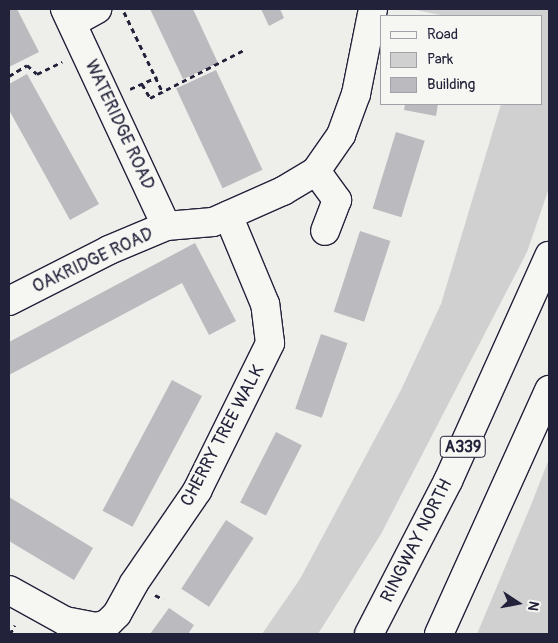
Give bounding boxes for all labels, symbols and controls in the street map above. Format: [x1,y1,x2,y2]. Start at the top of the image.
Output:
legend [380,15,543,105]
text: Road [427,25,458,44]
text: Park [427,50,453,69]
street label: WATERIDGE ROAD [79,57,159,193]
text: Building [427,75,475,94]
street label: OAKRIDGE ROAD [29,224,157,298]
street label: CHERRY TREE WALK [177,362,269,510]
road number: A339 [439,434,487,461]
street label: RINGWAY NORTH [377,476,457,606]
north arrow [493,578,543,628]
text: N [524,600,542,612]

